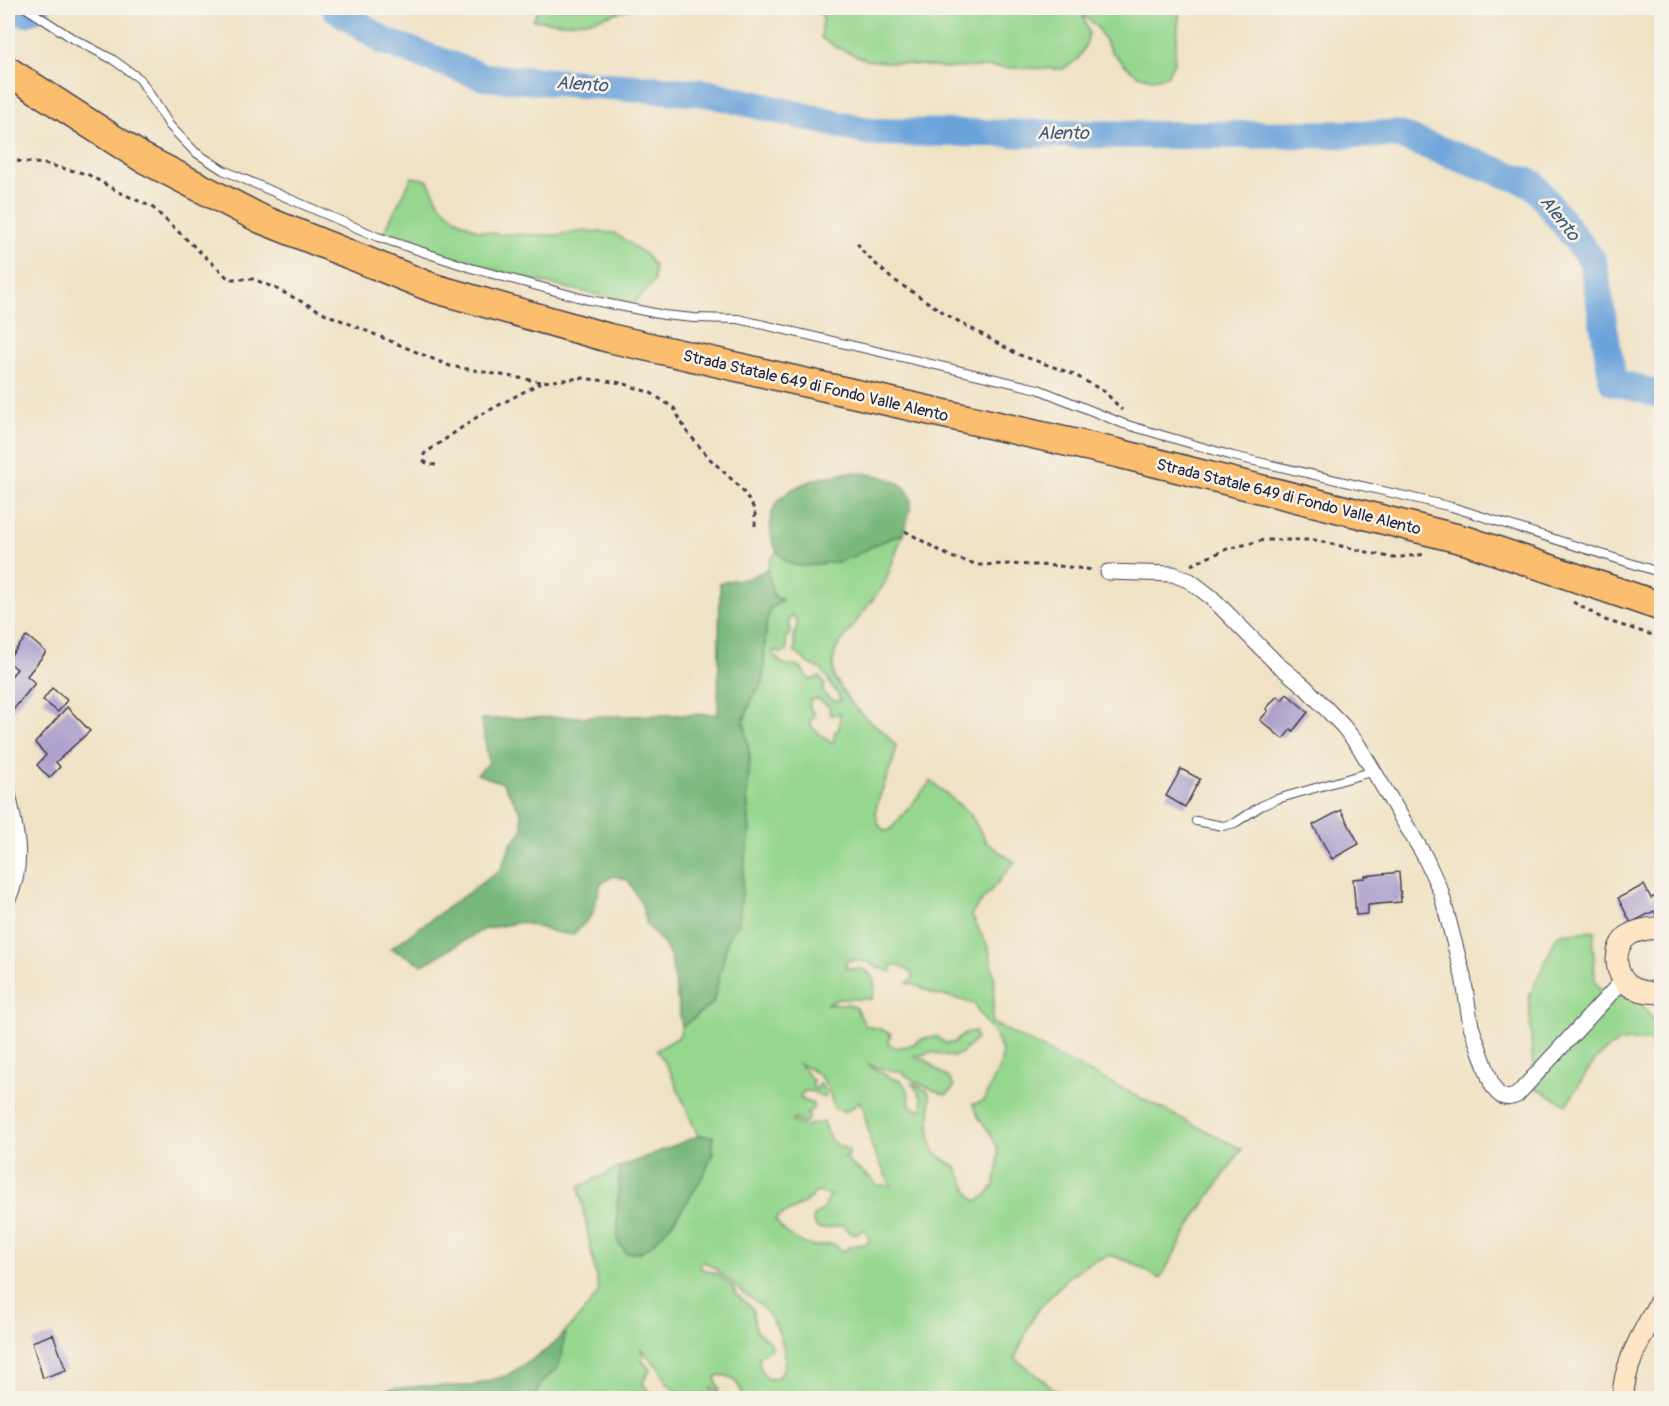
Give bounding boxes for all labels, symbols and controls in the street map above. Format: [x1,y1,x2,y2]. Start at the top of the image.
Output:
water label: Alento [556,71,610,98]
water label: Alento [1037,122,1090,145]
water label: Alento [1535,191,1585,247]
street label: Strada Statale 649 di Fondo Valle Alento [681,346,951,426]
street label: Strada Statale 649 di Fondo Valle Alento [1155,454,1423,540]

